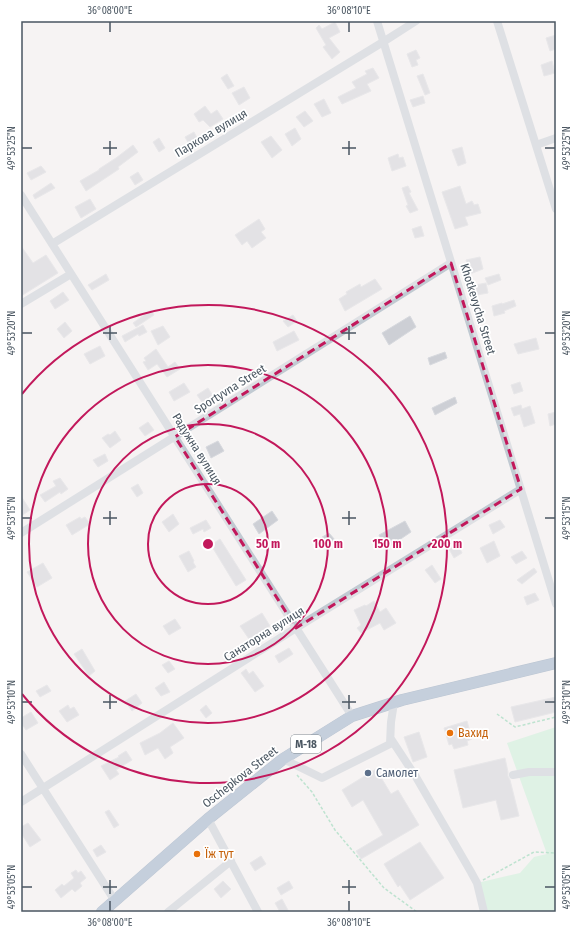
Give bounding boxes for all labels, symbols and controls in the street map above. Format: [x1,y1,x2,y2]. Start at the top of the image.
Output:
text: 36°08'00"E [88,5,133,17]
text: 36°08'10"E [327,5,371,17]
street label: Паркова вулиця [172,106,250,160]
text: 49°53'25"N [6,126,18,170]
text: 49°53'25"N [561,126,573,170]
street label: Khotkevycha Street [457,262,499,356]
text: 49°53'20"N [6,311,18,355]
text: 49°53'20"N [561,311,573,355]
street label: Sportyvna Street [192,361,269,417]
street label: Радужна вулиця [169,411,225,487]
text: 49°53'15"N [6,496,18,540]
text: 49°53'15"N [561,496,573,540]
centre of rings [201,537,215,551]
text: 50 m [256,537,280,551]
text: 100 m [313,537,343,551]
text: 150 m [372,537,402,551]
text: 200 m [431,537,462,551]
street label: Санаторна вулиця [221,604,307,664]
text: 49°53'10"N [6,680,18,724]
text: 49°53'10"N [561,680,573,724]
place label: Вахид [458,726,488,740]
marker: Вахид [445,728,455,738]
road number: М-18 [291,735,321,753]
street label: Oschepkova Street [200,743,280,811]
place label: Самолет [376,766,418,780]
marker: Самолет [363,768,373,778]
place label: Їж тут [204,846,234,861]
marker: Їж тут [192,849,202,859]
text: 49°53'05"N [6,865,18,909]
text: 49°53'05"N [561,865,573,909]
text: 36°08'00"E [88,917,133,929]
text: 36°08'10"E [327,917,371,929]

